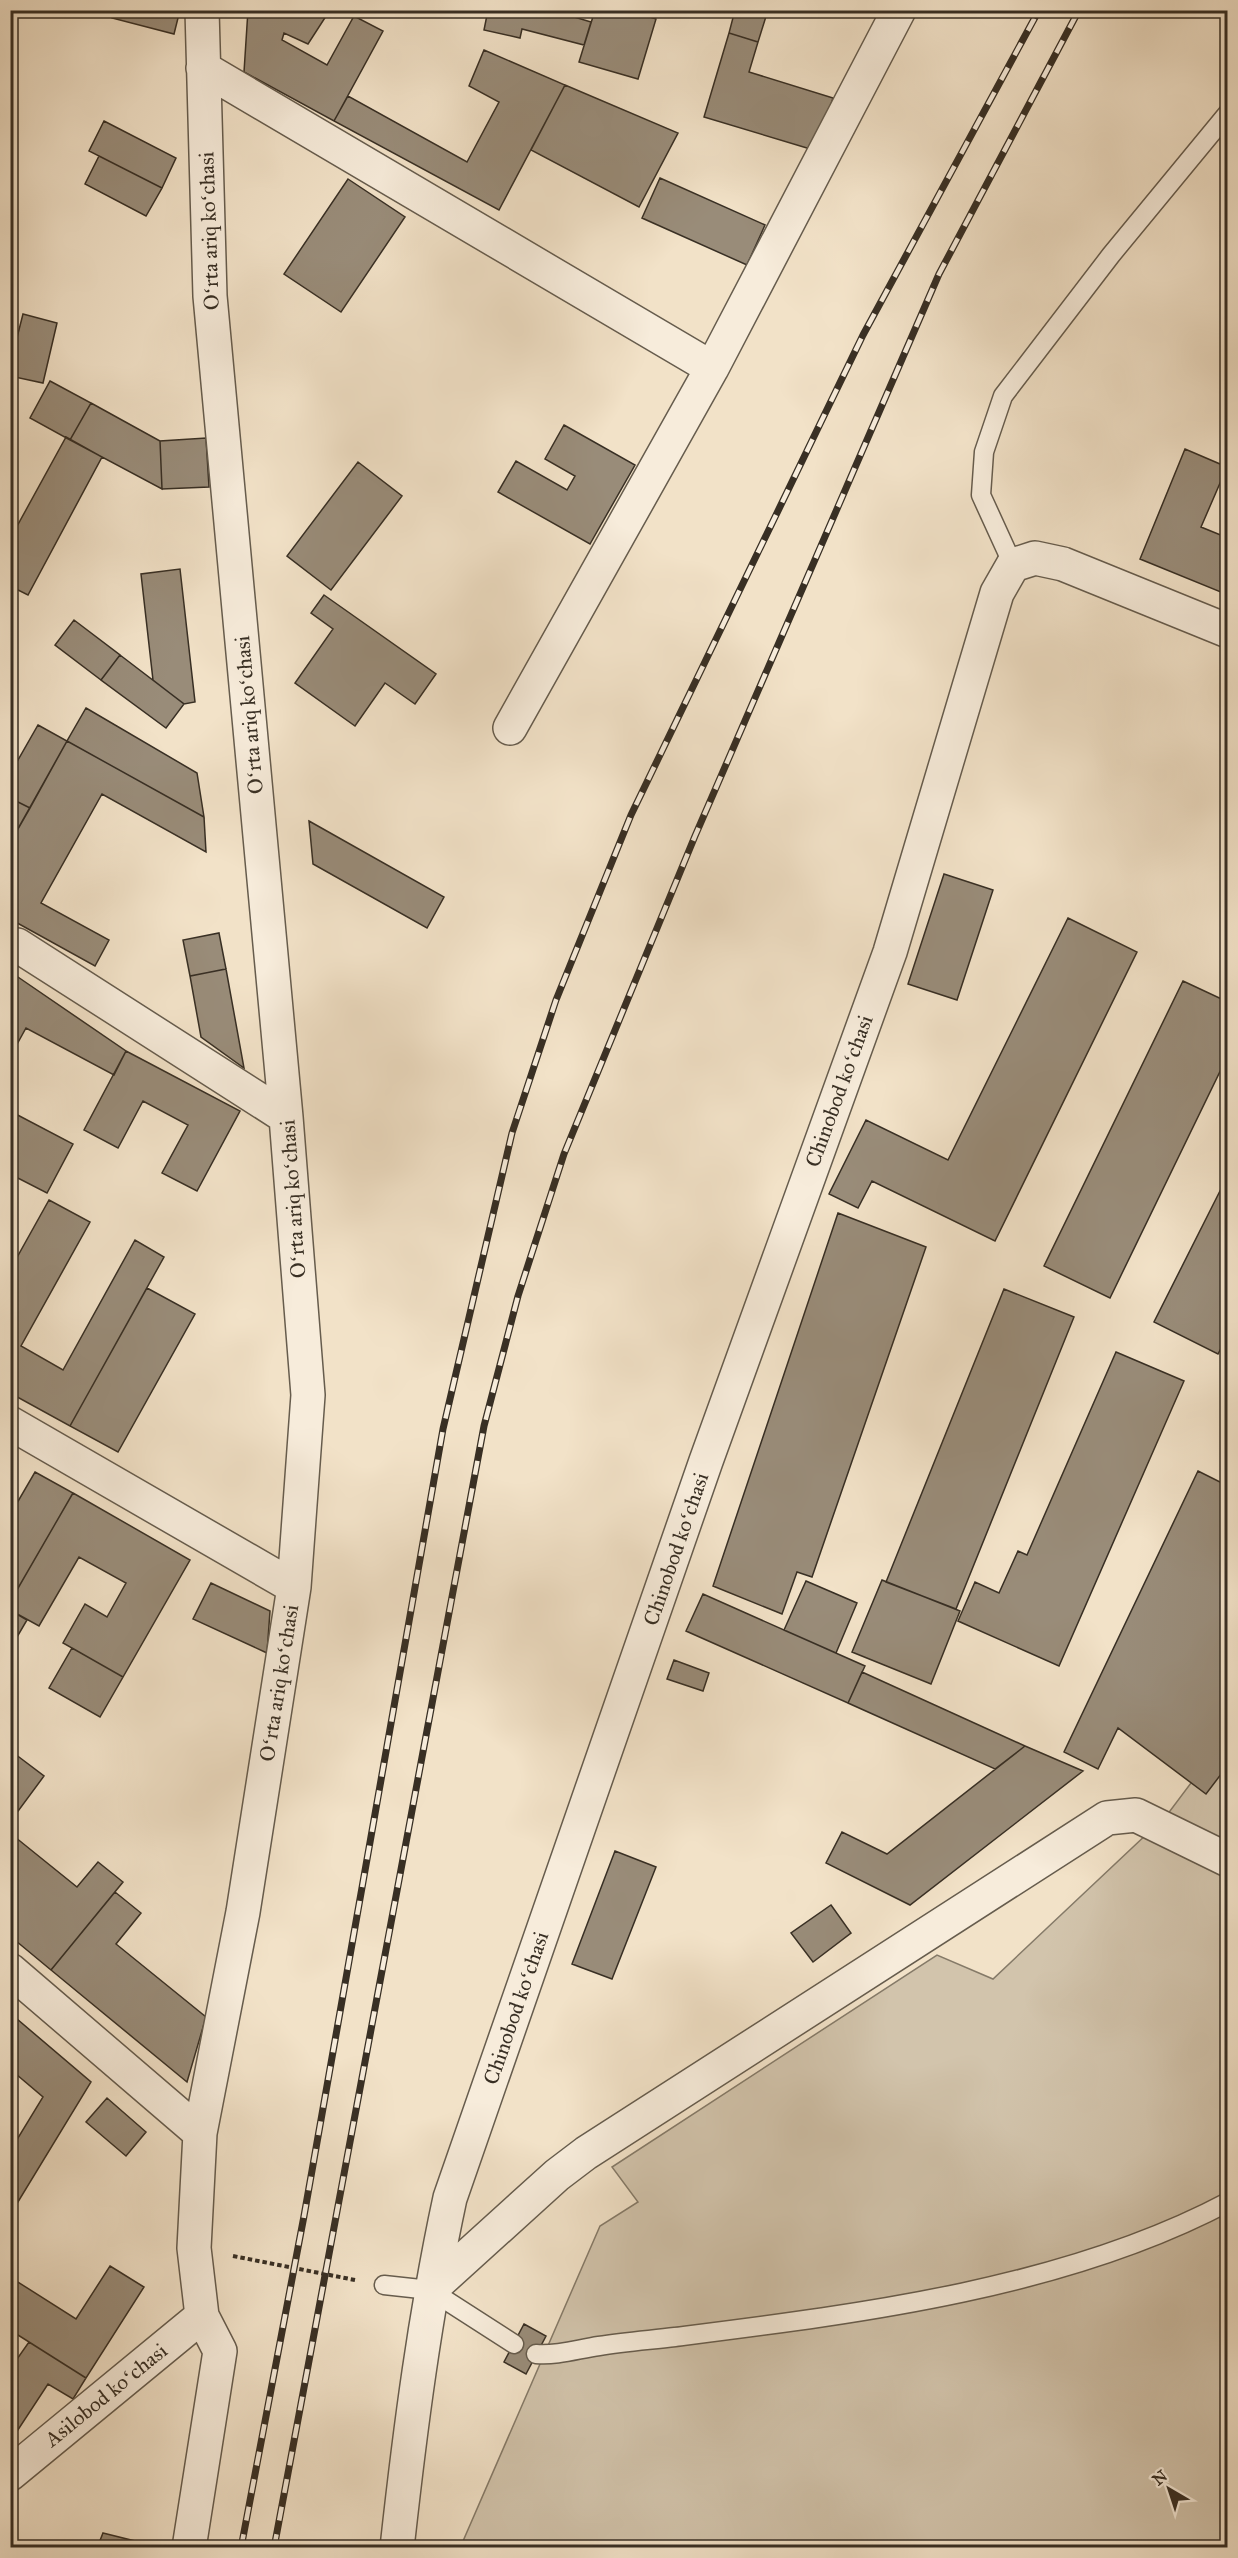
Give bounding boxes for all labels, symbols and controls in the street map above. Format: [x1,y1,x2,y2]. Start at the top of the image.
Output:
street label: Oʻrta ariq koʻchasi [193,151,225,311]
street label: Oʻrta ariq koʻchasi [229,635,269,795]
street label: Chinobod koʻchasi [799,1011,879,1171]
street label: Oʻrta ariq koʻchasi [274,1119,312,1279]
street label: Chinobod koʻchasi [638,1469,714,1629]
street label: Oʻrta ariq koʻchasi [254,1602,304,1763]
street label: Chinobod koʻchasi [478,1928,554,2088]
street label: Asilobod koʻchasi [39,2338,173,2453]
north arrow [1139,2459,1199,2519]
text: N [1149,2466,1171,2489]

